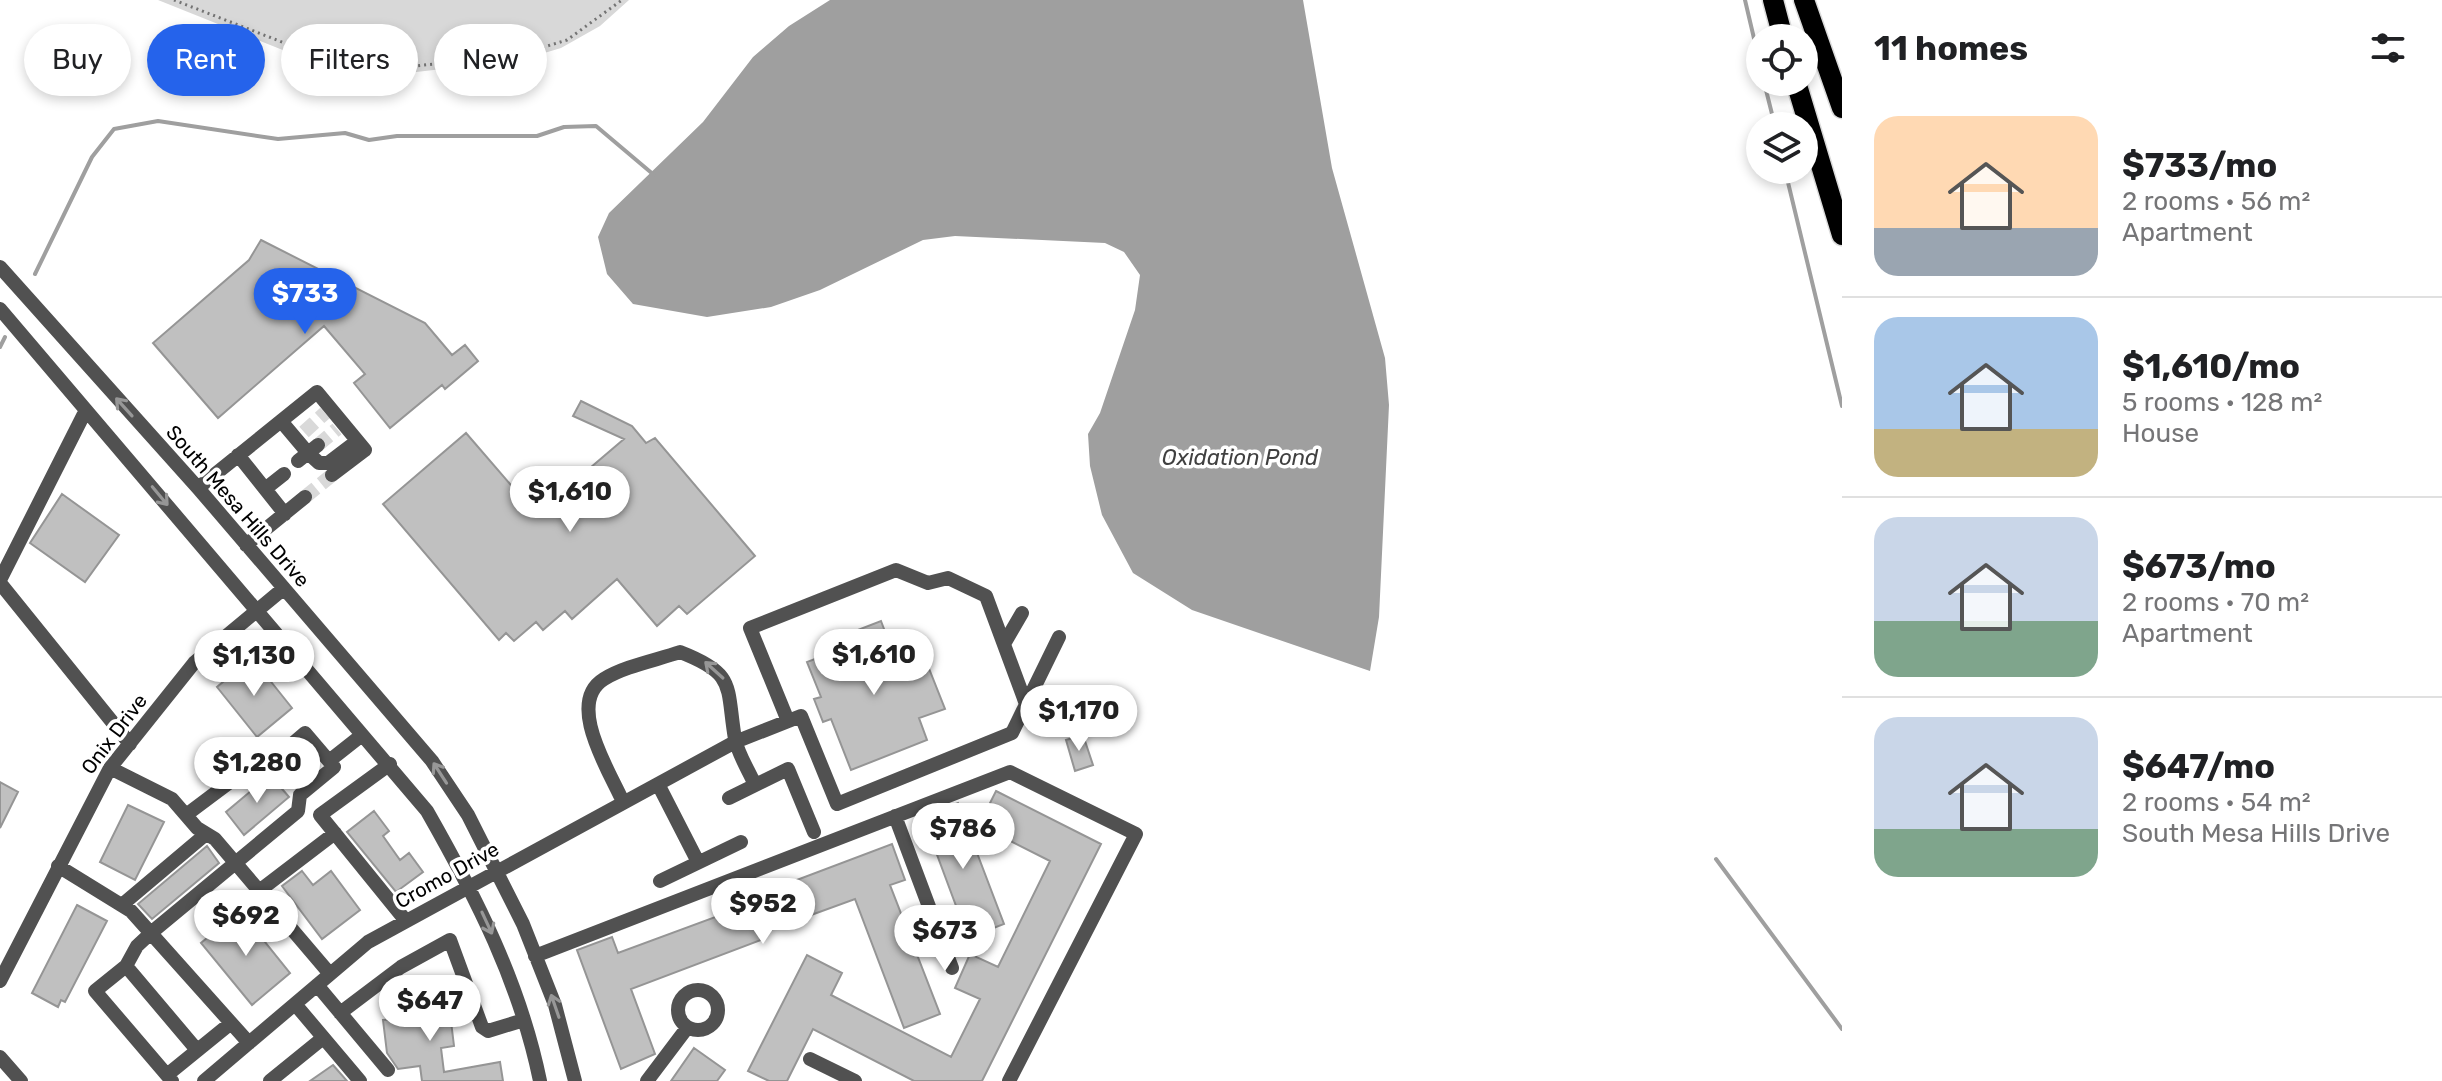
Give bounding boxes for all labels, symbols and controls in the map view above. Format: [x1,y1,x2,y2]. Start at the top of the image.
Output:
chip: Buy [24,24,131,96]
chip: Rent [147,24,265,96]
chip: Filters [281,24,418,96]
chip: New [434,24,547,96]
map controls [1746,24,1818,184]
button: locate [1746,24,1818,96]
icon: filters [2366,26,2410,70]
text: 11 homes [1874,28,2028,69]
button: layers [1746,112,1818,184]
text: $733/mo [2122,145,2277,186]
icon: home [1938,148,2034,244]
text: 2 rooms · 56 m² [2122,186,2310,217]
text: Apartment [2122,217,2253,248]
pin: $733 [258,268,352,336]
text: $733 [272,278,338,309]
text: $1,610/mo [2122,346,2300,387]
icon: home [1938,349,2034,445]
text: 5 rooms · 128 m² [2122,387,2322,418]
one-way arrow [116,397,134,417]
text: House [2122,418,2199,449]
street label: South Mesa Hills Drive [161,420,315,592]
water label: Oxidation Pond [1162,444,1319,471]
pin: $1,610 [505,466,635,534]
text: $1,610 [528,476,612,507]
one-way arrow [151,485,169,505]
text: $673/mo [2122,546,2276,587]
icon: home [1938,549,2034,645]
text: 2 rooms · 70 m² [2122,587,2309,618]
text: Apartment [2122,618,2253,649]
pin: $1,610 [809,629,939,697]
pin: $1,130 [189,630,319,698]
text: $1,610 [832,639,916,670]
text: $1,130 [212,640,296,671]
one-way arrow [704,661,725,680]
pin: $1,170 [1014,685,1144,753]
street label: Onix Drive [76,689,152,779]
text: $1,170 [1038,695,1120,726]
pin: $1,280 [192,737,322,805]
text: $647/mo [2122,746,2275,787]
text: $1,280 [212,747,302,778]
icon: home [1938,749,2034,845]
one-way arrow [432,763,448,785]
text: 2 rooms · 54 m² [2122,787,2311,818]
pin: $786 [916,803,1010,871]
text: $786 [930,813,996,844]
text: South Mesa Hills Drive [2122,818,2390,849]
street label: Cromo Drive [391,837,503,913]
pin: $952 [716,878,810,946]
text: $952 [729,888,797,919]
pin: $692 [199,890,293,958]
text: $692 [212,900,280,931]
pin: $673 [898,905,992,973]
one-way arrow [480,910,495,934]
text: $673 [912,915,978,946]
pin: $647 [383,975,477,1043]
text: $647 [397,985,463,1016]
one-way arrow [546,994,561,1019]

